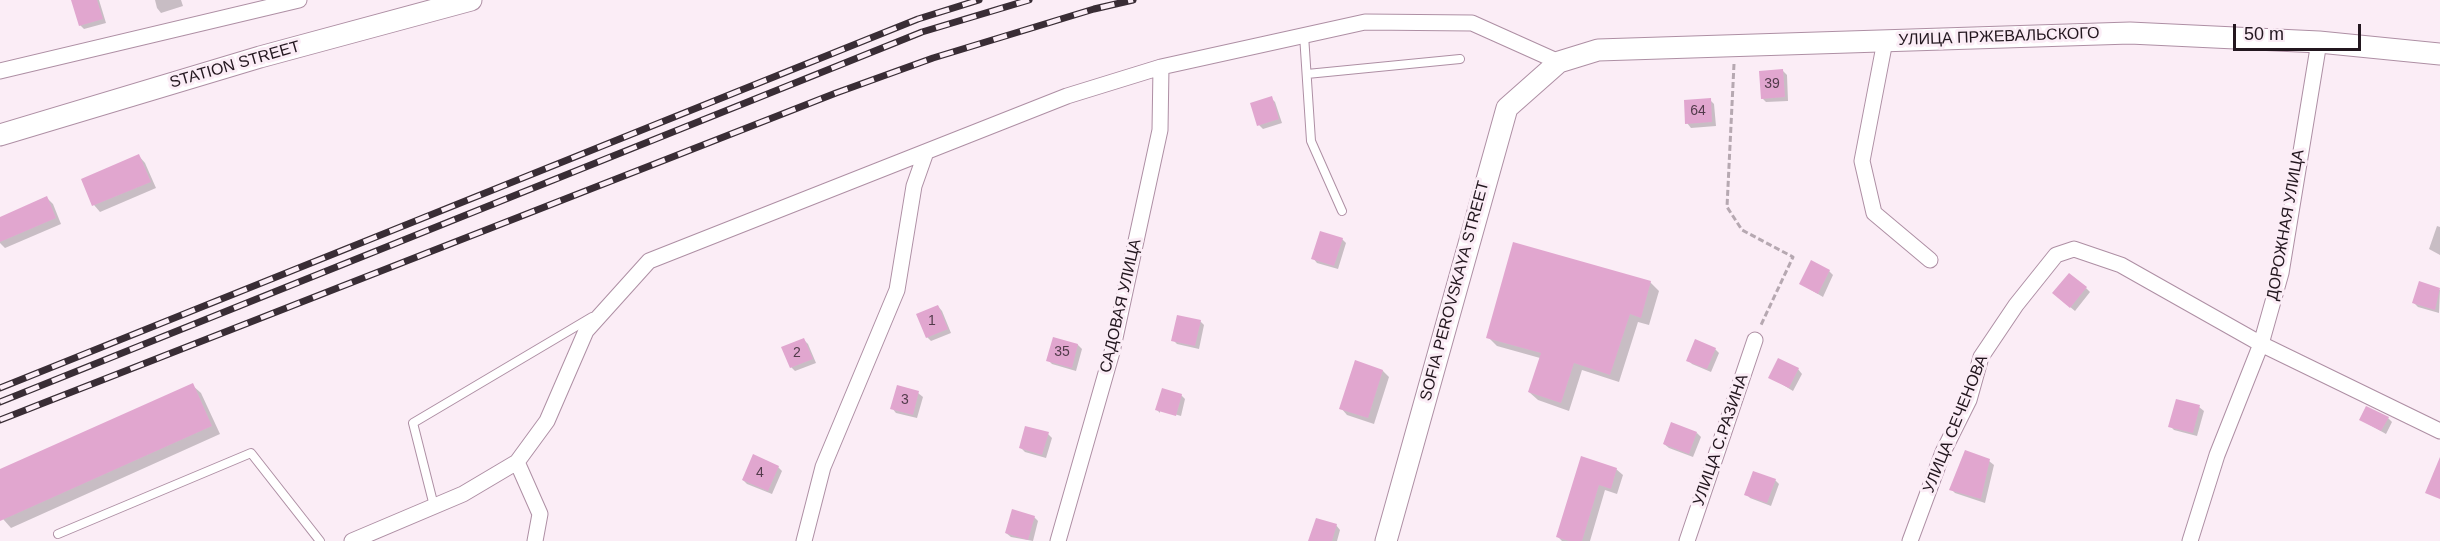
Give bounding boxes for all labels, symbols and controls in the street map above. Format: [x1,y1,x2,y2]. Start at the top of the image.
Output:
scale bar [2236,12,2364,50]
street label: УЛИЦА ПРЖЕВАЛЬСКОГО [1898,24,2100,50]
text: 50 m [2244,24,2284,44]
street label: STATION STREET [168,37,302,93]
house number: 39 [1764,76,1780,92]
house number: 64 [1690,103,1706,119]
street label: ДОРОЖНАЯ УЛИЦА [2263,148,2309,302]
street label: SOFIA PEROVSKAYA STREET [1416,179,1494,403]
street label: САДОВАЯ УЛИЦА [1096,237,1146,375]
house number: 1 [928,313,936,329]
house number: 35 [1054,344,1070,360]
house number: 2 [793,345,801,361]
street label: УЛИЦА СЕЧЕНОВА [1920,352,1992,496]
street label: УЛИЦА С.РАЗИНА [1689,372,1753,508]
house number: 3 [901,392,909,408]
house number: 4 [756,465,764,481]

